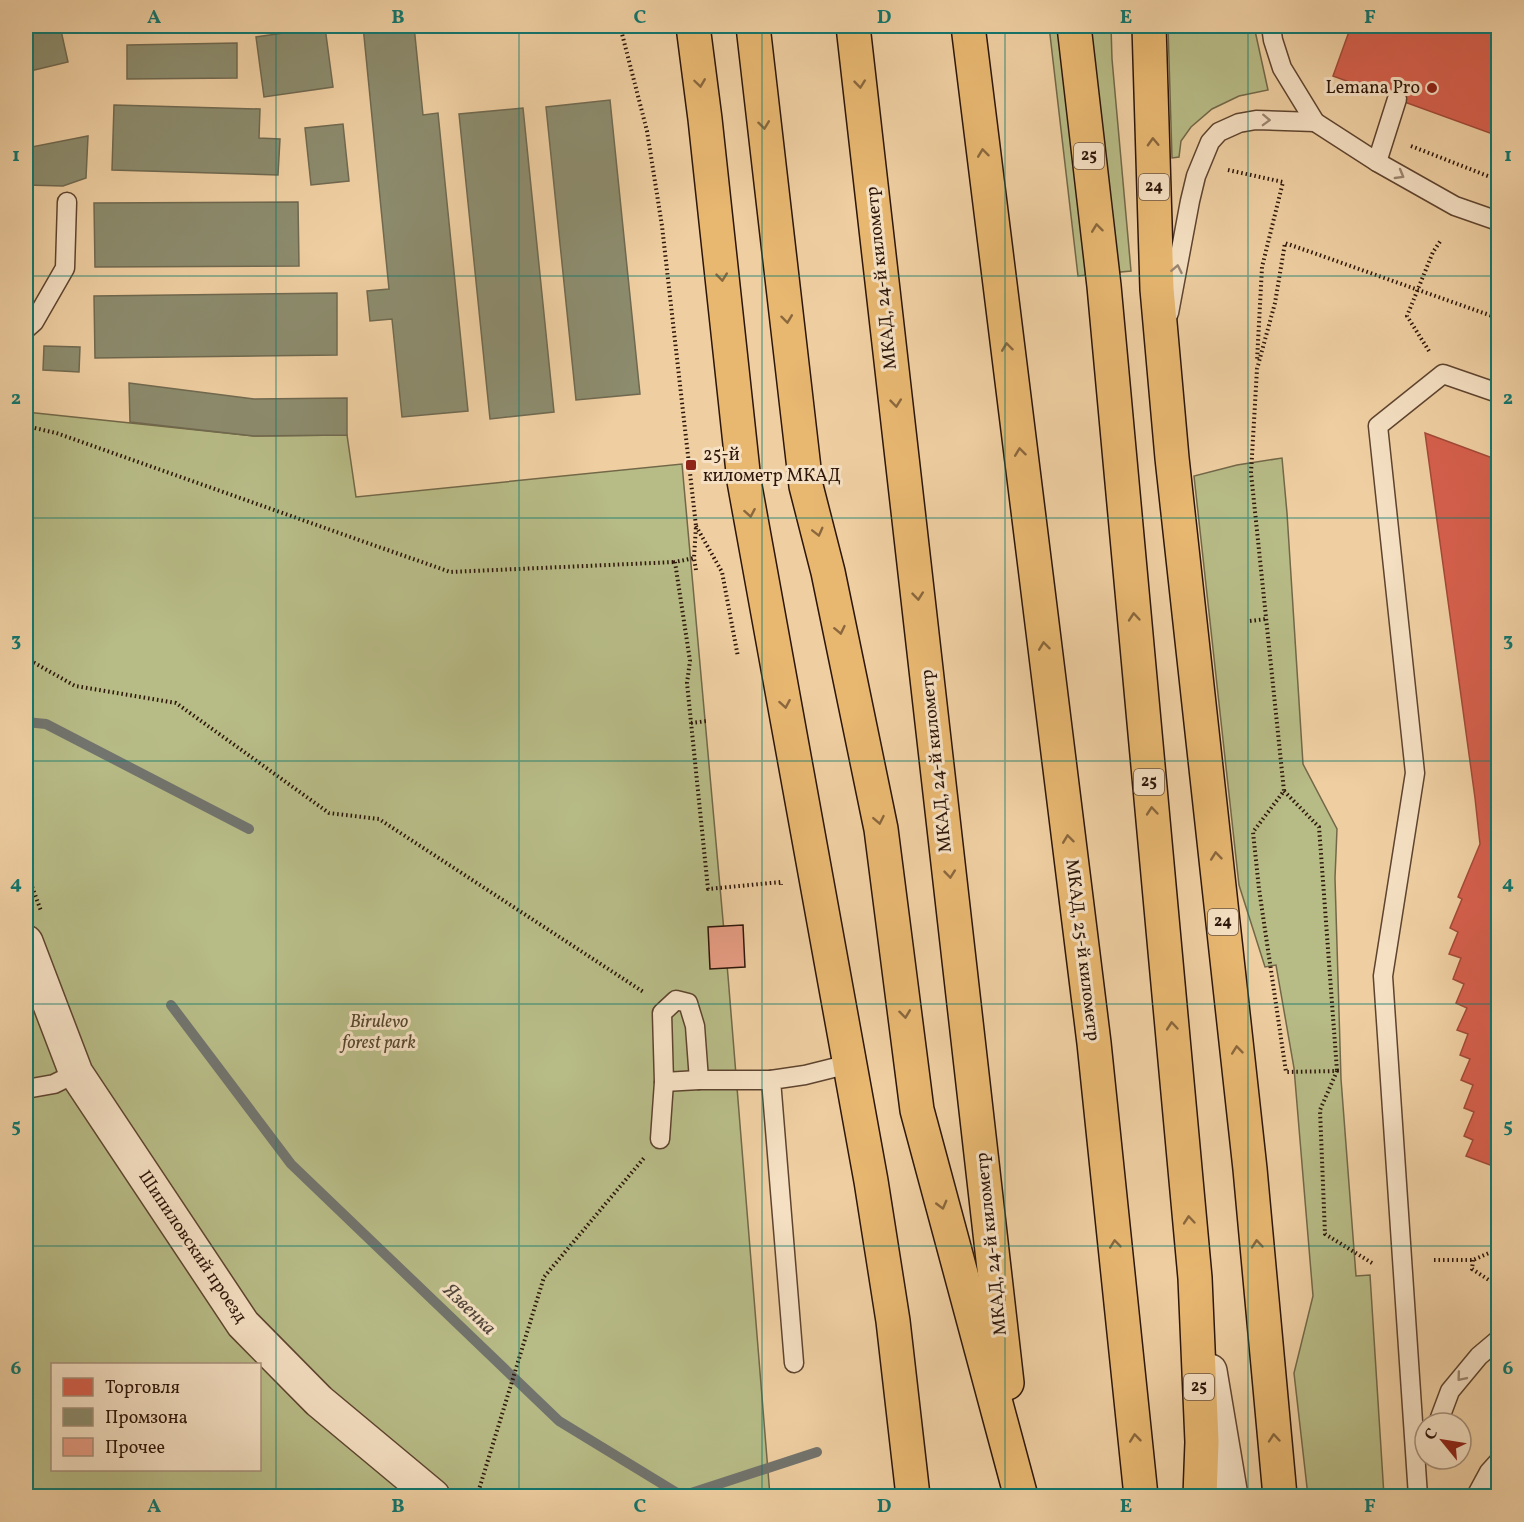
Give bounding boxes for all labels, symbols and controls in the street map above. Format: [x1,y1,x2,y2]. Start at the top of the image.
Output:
text: A [147,4,161,32]
text: B [391,4,405,32]
text: C [634,4,647,32]
text: D [877,4,891,32]
text: E [1120,4,1132,32]
text: F [1364,4,1376,32]
place label: Lemana Pro [1326,76,1420,101]
one-way arrow [694,79,706,88]
one-way arrow [853,79,866,88]
marker: Lemana Pro [1425,81,1439,95]
one-way arrow [1262,114,1271,127]
one-way arrow [757,121,770,130]
one-way arrow [1146,138,1159,147]
text: 1 [12,142,20,170]
text: 1 [1504,142,1512,170]
road number: 25 [1074,143,1104,169]
one-way arrow [978,149,990,158]
one-way arrow [1394,168,1404,179]
road number: 24 [1139,174,1169,200]
street label: МКАД, 24-й километр [860,185,904,371]
one-way arrow [1091,224,1104,233]
one-way arrow [1170,265,1183,275]
one-way arrow [715,273,728,282]
one-way arrow [780,314,792,324]
one-way arrow [1002,342,1014,351]
text: 2 [11,385,21,413]
text: 2 [1503,385,1513,413]
one-way arrow [889,398,902,407]
place label: 25-й километр МКАД [703,443,841,489]
one-way arrow [1015,448,1027,457]
marker: 25-й километр МКАД [684,458,698,472]
one-way arrow [743,508,755,517]
one-way arrow [810,527,823,537]
one-way arrow [911,592,924,601]
one-way arrow [1128,612,1141,621]
one-way arrow [832,624,845,634]
text: 3 [11,627,21,655]
text: 3 [1503,627,1513,655]
one-way arrow [1039,641,1051,650]
street label: МКАД, 24-й километр [915,668,959,854]
one-way arrow [778,699,791,709]
road number: 25 [1134,769,1164,795]
one-way arrow [1146,806,1159,815]
one-way arrow [872,815,885,825]
one-way arrow [1063,835,1075,844]
one-way arrow [1210,852,1222,861]
street label: МКАД, 25-й километр [1058,858,1106,1042]
one-way arrow [943,869,955,878]
text: 4 [10,870,22,898]
text: 4 [1502,870,1514,898]
road number: 24 [1208,909,1238,935]
one-way arrow [898,1009,911,1018]
park label: Birulevo forest park [339,1010,416,1056]
one-way arrow [1166,1021,1179,1030]
one-way arrow [1231,1046,1244,1055]
text: 5 [11,1113,21,1141]
text: 5 [1503,1113,1513,1141]
street label: МКАД, 24-й километр [970,1151,1014,1337]
street label: Шипиловский проезд [132,1166,252,1328]
one-way arrow [935,1199,947,1210]
one-way arrow [1183,1215,1196,1224]
one-way arrow [1109,1240,1122,1249]
one-way arrow [1251,1240,1264,1249]
water label: Язвенка [435,1277,502,1342]
text: 6 [11,1355,22,1383]
text: 6 [1503,1355,1514,1383]
legend [51,1363,261,1471]
one-way arrow [1458,1370,1469,1381]
road number: 25 [1184,1374,1214,1400]
text: Торговля [105,1376,180,1401]
text: Промзона [105,1406,188,1431]
north arrow [1413,1411,1473,1471]
text: С [1420,1425,1444,1444]
one-way arrow [1129,1434,1142,1443]
one-way arrow [1268,1434,1281,1443]
text: Прочее [105,1436,165,1461]
text: A [147,1493,161,1521]
text: B [391,1493,405,1521]
text: C [634,1493,647,1521]
text: D [877,1493,891,1521]
text: E [1120,1493,1132,1521]
text: F [1364,1493,1376,1521]

